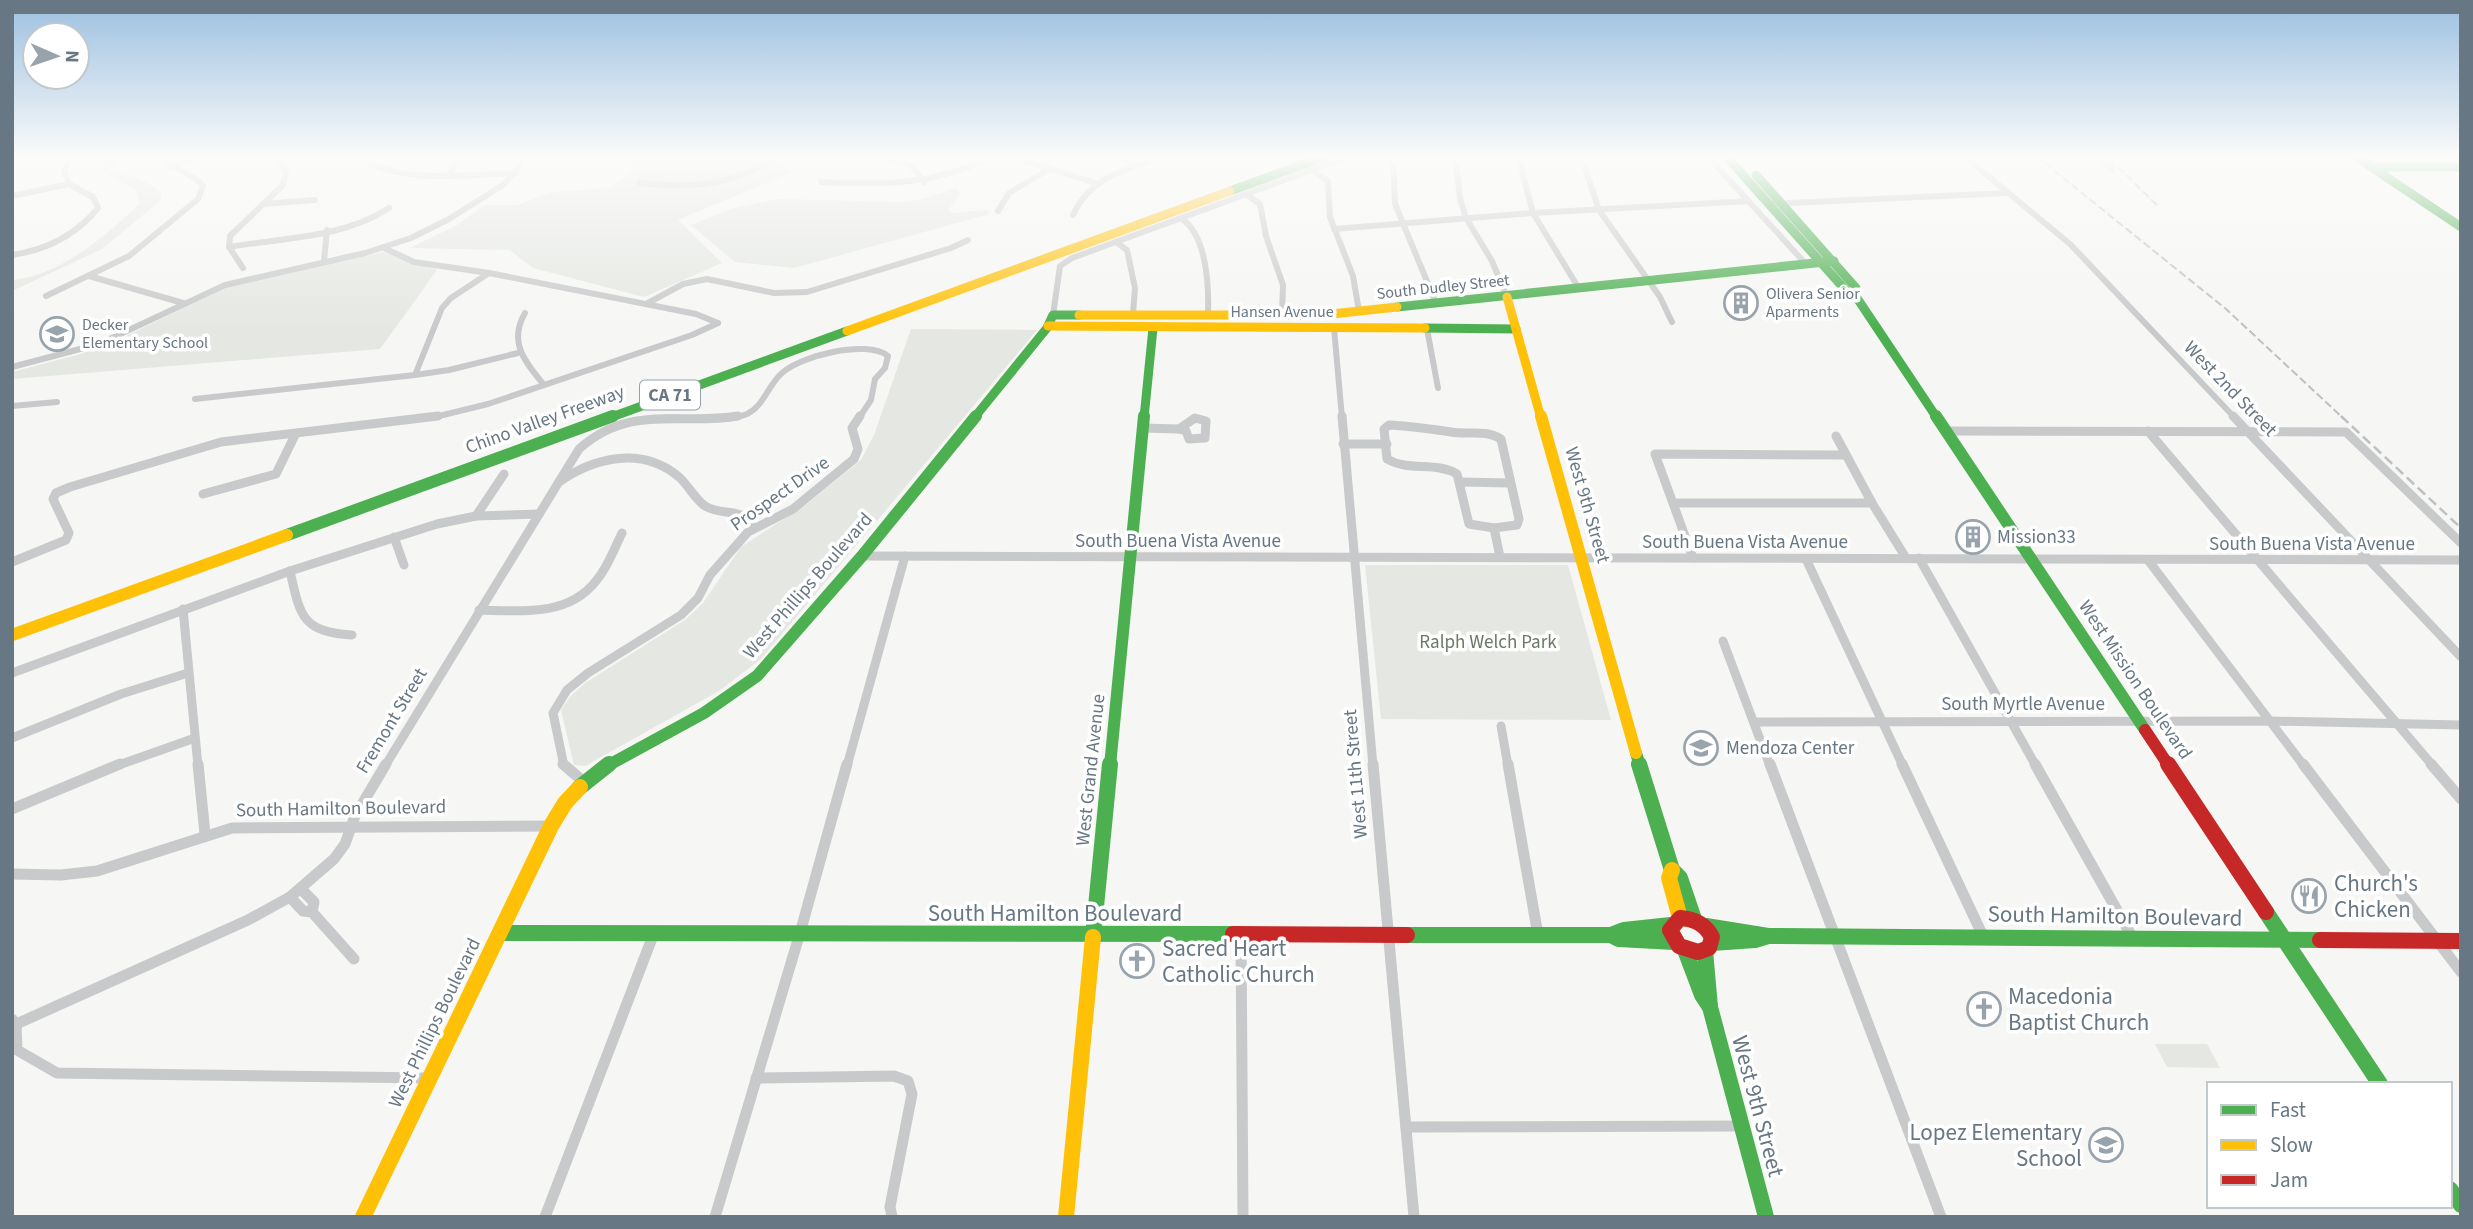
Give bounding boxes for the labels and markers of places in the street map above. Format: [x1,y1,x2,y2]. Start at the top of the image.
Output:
place label: Olivera Senior Aparments [1766,283,1860,323]
building icon: Olivera Senior Aparments [1722,284,1760,322]
place label: Decker Elementary School [82,314,208,354]
school or university icon: Decker Elementary School [38,315,76,353]
building icon: Mission33 [1954,518,1992,556]
place label: Mission33 [1997,524,2076,551]
school or university icon: Mendoza Center [1682,729,1720,767]
place label: Mendoza Center [1726,735,1855,762]
place label: Church's Chicken [2334,867,2418,926]
restaurant icon: Church's Chicken [2290,877,2328,915]
place label: Sacred Heart Catholic Church [1162,932,1315,991]
church icon: Sacred Heart Catholic Church [1118,942,1156,980]
place label: Macedonia Baptist Church [2008,980,2149,1039]
church icon: Macedonia Baptist Church [1965,990,2003,1028]
place label: Lopez Elementary School [1909,1116,2082,1175]
school or university icon: Lopez Elementary School [2087,1126,2125,1164]

